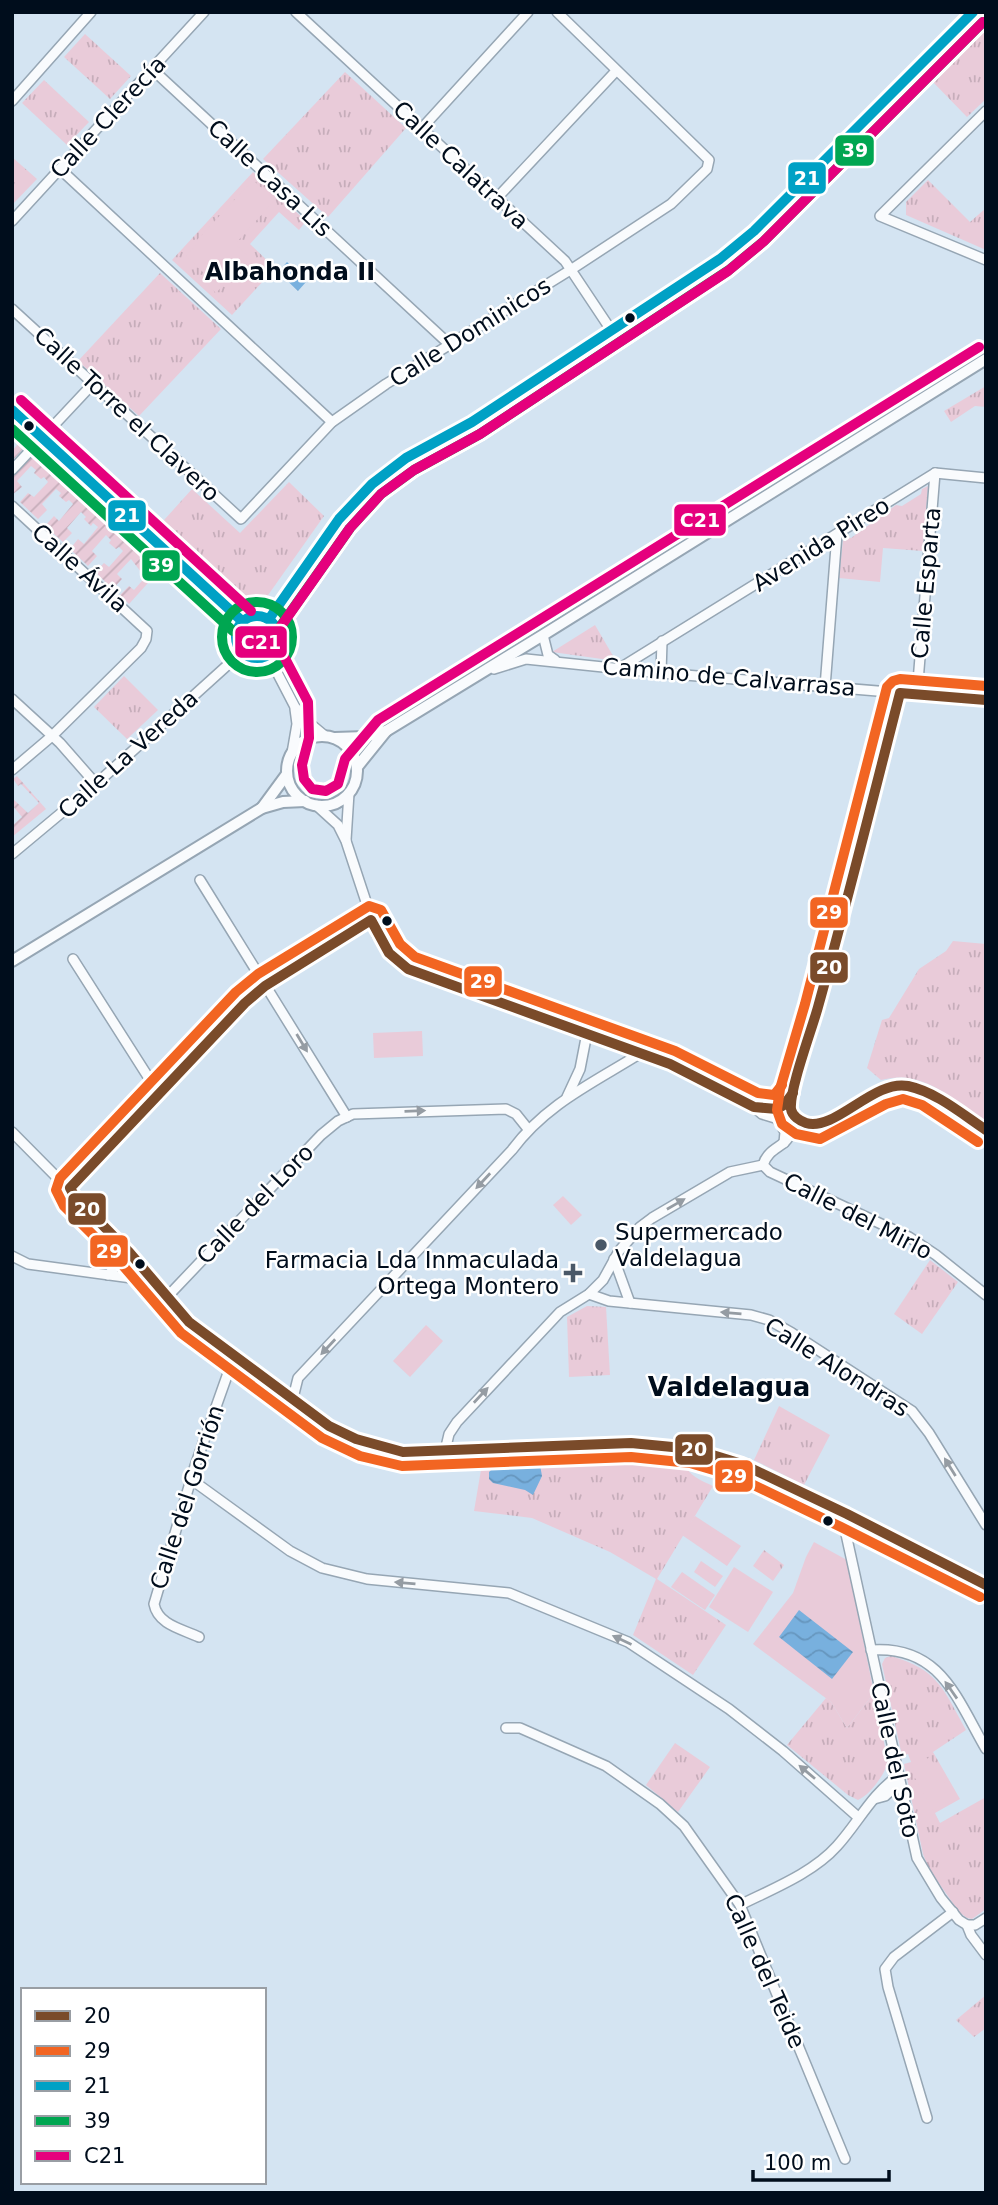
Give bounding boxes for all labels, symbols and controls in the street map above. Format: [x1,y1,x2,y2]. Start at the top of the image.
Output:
street label: Calle Clerecía [45,51,171,183]
street label: Calle Calatrava [388,96,534,234]
street label: Calle Casa Lis [203,114,337,242]
line badge: 39 [834,134,875,167]
text: 39 [842,139,868,161]
line badge: 21 [787,161,827,195]
text: 21 [794,167,820,189]
district label: Albahonda II [205,258,375,286]
street label: Calle Dominicos [385,272,555,392]
unlabelled marker [623,311,637,325]
street label: Calle Torre el Clavero [29,322,225,506]
unlabelled marker [22,419,36,433]
street label: Avenida Pireo [748,492,894,596]
line badge: 21 [107,499,147,532]
line badge: C21 [673,503,727,537]
text: 21 [114,504,140,526]
street label: Calle Esparta [906,506,946,660]
text: C21 [680,509,720,531]
street label: Calle Ávila [27,518,134,618]
line badge: 39 [141,549,181,582]
text: 39 [148,554,174,576]
line badge: C21 [234,625,288,659]
text: C21 [241,631,281,653]
street label: Camino de Calvarrasa [601,653,857,701]
street label: Calle La Vereda [53,685,203,823]
line badge: 29 [809,896,849,929]
text: 29 [816,901,842,923]
unlabelled marker [380,914,394,928]
line badge: 20 [809,951,849,984]
text: 20 [816,956,842,978]
line badge: 29 [463,965,503,998]
text: 29 [470,970,496,992]
one-way arrow [296,1033,308,1052]
one-way arrow [404,1105,426,1116]
street label: Calle del Loro [191,1139,319,1269]
street label: Calle del Mirlo [779,1167,937,1265]
one-way arrow [475,1172,491,1189]
line badge: 20 [67,1192,107,1226]
text: 20 [74,1198,100,1220]
one-way arrow [666,1198,686,1210]
place label: Supermercado Valdelagua [615,1219,783,1271]
line badge: 29 [89,1234,129,1268]
marker: Supermercado Valdelagua [593,1237,609,1253]
text: 29 [96,1240,122,1262]
place label: Farmacia Lda Inmaculada Ortega Montero [265,1247,559,1299]
unlabelled marker [133,1257,147,1271]
marker: Farmacia Lda Inmaculada Ortega Montero [565,1265,581,1281]
one-way arrow [719,1307,741,1318]
street label: Calle Alondras [760,1312,914,1422]
one-way arrow [320,1338,336,1355]
district label: Valdelagua [648,1372,810,1402]
one-way arrow [473,1387,489,1404]
street label: Calle del Gorrión [145,1402,229,1592]
line badge: 20 [674,1433,714,1466]
text: 20 [681,1438,707,1460]
one-way arrow [943,1457,956,1477]
line badge: 29 [714,1459,754,1493]
text: 29 [721,1465,747,1487]
unlabelled marker [821,1514,835,1528]
one-way arrow [394,1577,416,1588]
one-way arrow [612,1634,632,1646]
street label: Calle del Soto [866,1680,924,1840]
one-way arrow [944,1680,957,1700]
one-way arrow [799,1764,817,1779]
street label: Calle del Teide [719,1890,811,2052]
legend [21,1988,266,2184]
text: 20 [84,2004,111,2028]
text: 29 [84,2039,111,2063]
text: 21 [84,2074,111,2098]
text: 39 [84,2109,111,2133]
scale bar [753,2138,890,2182]
text: C21 [84,2144,125,2168]
text: 100 m [764,2151,831,2175]

